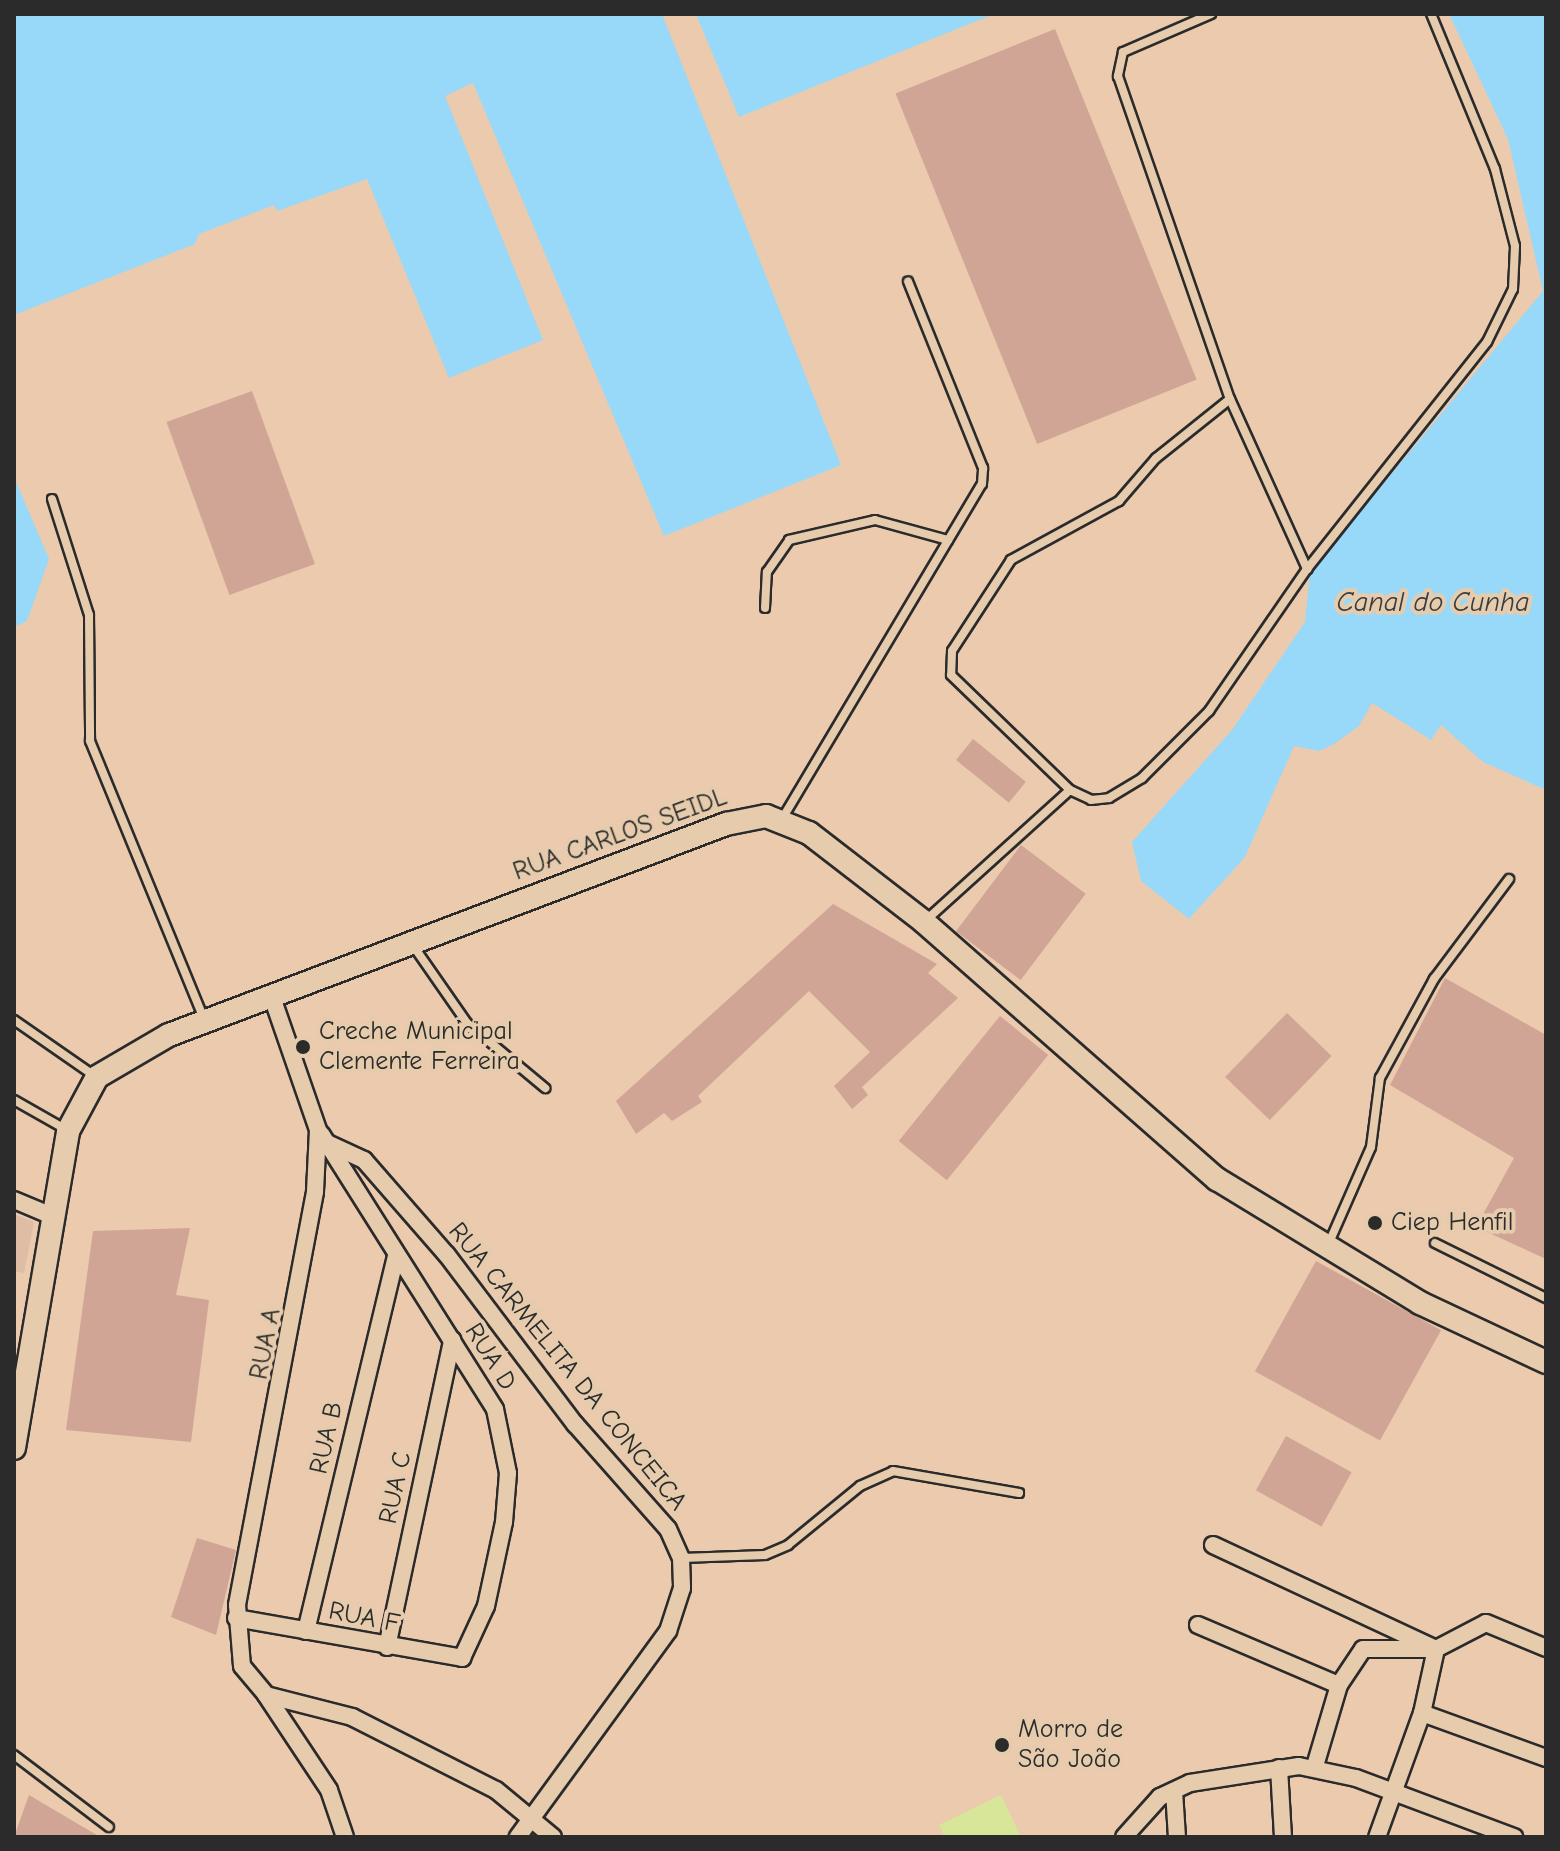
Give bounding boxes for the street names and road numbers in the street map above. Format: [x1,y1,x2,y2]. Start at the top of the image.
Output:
street label: RUA CARLOS SEIDL [509,782,731,888]
street label: RUA CARMELITA DA CONCEICA [441,1217,693,1517]
street label: RUA A [244,1306,288,1382]
street label: RUA D [457,1318,523,1396]
street label: RUA B [304,1399,350,1477]
street label: RUA C [373,1449,419,1527]
street label: RUA F [326,1596,402,1640]

